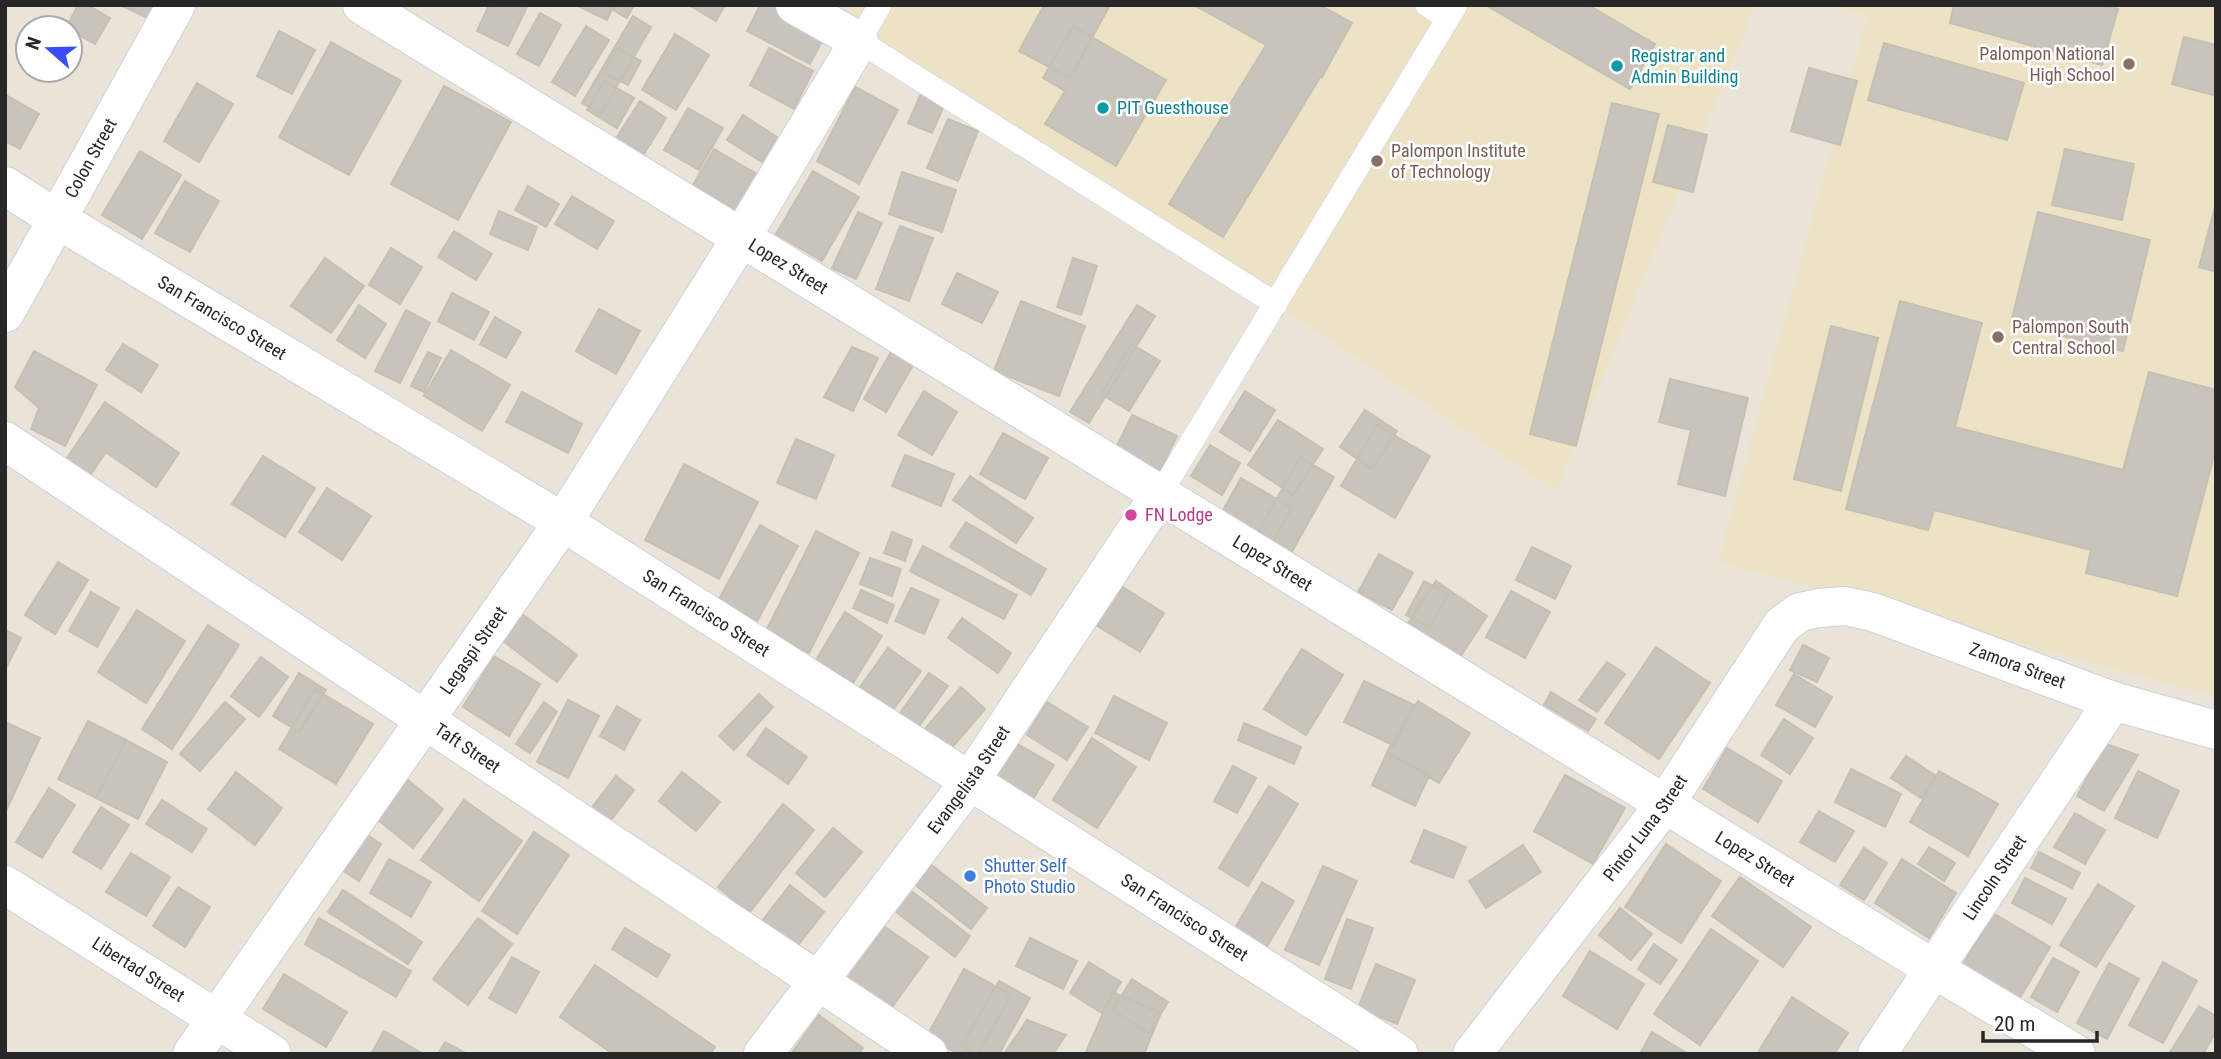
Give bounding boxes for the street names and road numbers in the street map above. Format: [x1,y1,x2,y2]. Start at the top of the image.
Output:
street label: Colon Street [60,115,121,201]
street label: Lopez Street [745,234,832,298]
street label: San Francisco Street [154,271,290,364]
street label: Lopez Street [1229,531,1316,595]
street label: San Francisco Street [639,565,774,661]
street label: Legaspi Street [435,602,511,698]
street label: Zamora Street [1967,638,2068,692]
street label: Taft Street [431,718,504,777]
street label: Evangelista Street [923,721,1014,838]
street label: Pintor Luna Street [1599,771,1691,885]
street label: Lopez Street [1712,827,1799,891]
street label: Lincoln Street [1958,831,2030,924]
street label: San Francisco Street [1117,869,1252,965]
street label: Libertad Street [89,932,189,1006]

